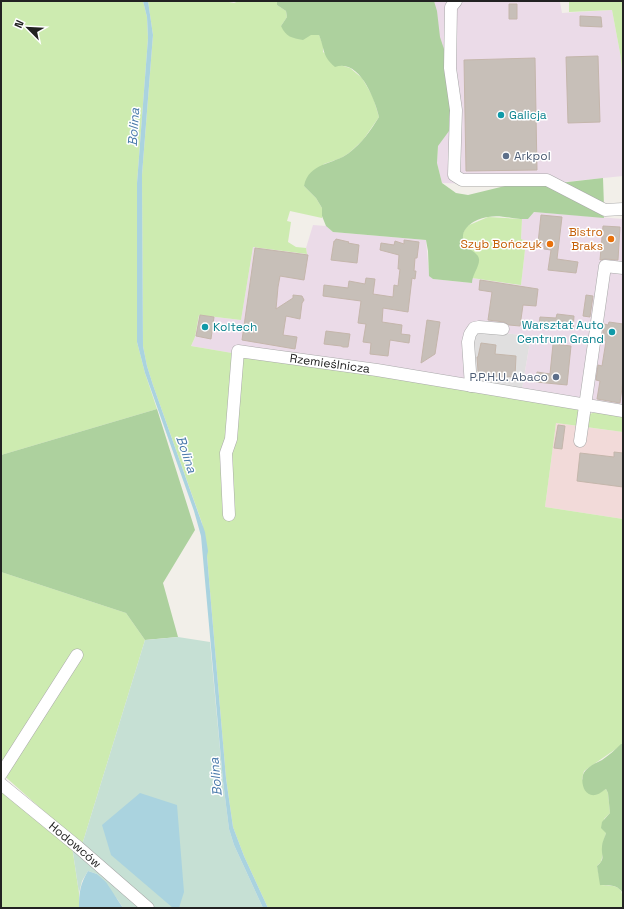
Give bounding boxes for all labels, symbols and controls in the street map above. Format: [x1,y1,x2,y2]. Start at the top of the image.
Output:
north arrow [8,8,48,48]
text: N [11,18,27,30]
water label: Bolina [124,107,143,147]
place label: Galicja [509,107,547,123]
marker: Galicja [496,110,506,120]
place label: Arkpol [514,148,551,164]
marker: Arkpol [501,151,511,161]
place label: Bistro Braks [569,224,603,254]
marker: Bistro Braks [606,234,616,244]
place label: Szyb Bończyk [461,236,543,252]
marker: Szyb Bończyk [545,239,555,249]
place label: Warsztat Auto Centrum Grand [517,317,604,347]
place label: Koltech [213,319,257,335]
marker: Koltech [200,322,210,332]
marker: Warsztat Auto Centrum Grand [607,327,617,337]
street label: Rzemieślnicza [289,350,371,377]
place label: P.P.H.U. Abaco [469,369,548,385]
marker: P.P.H.U. Abaco [551,372,561,382]
water label: Bolina [172,433,201,476]
water label: Bolina [205,757,226,797]
street label: Hodowców [45,818,105,872]

